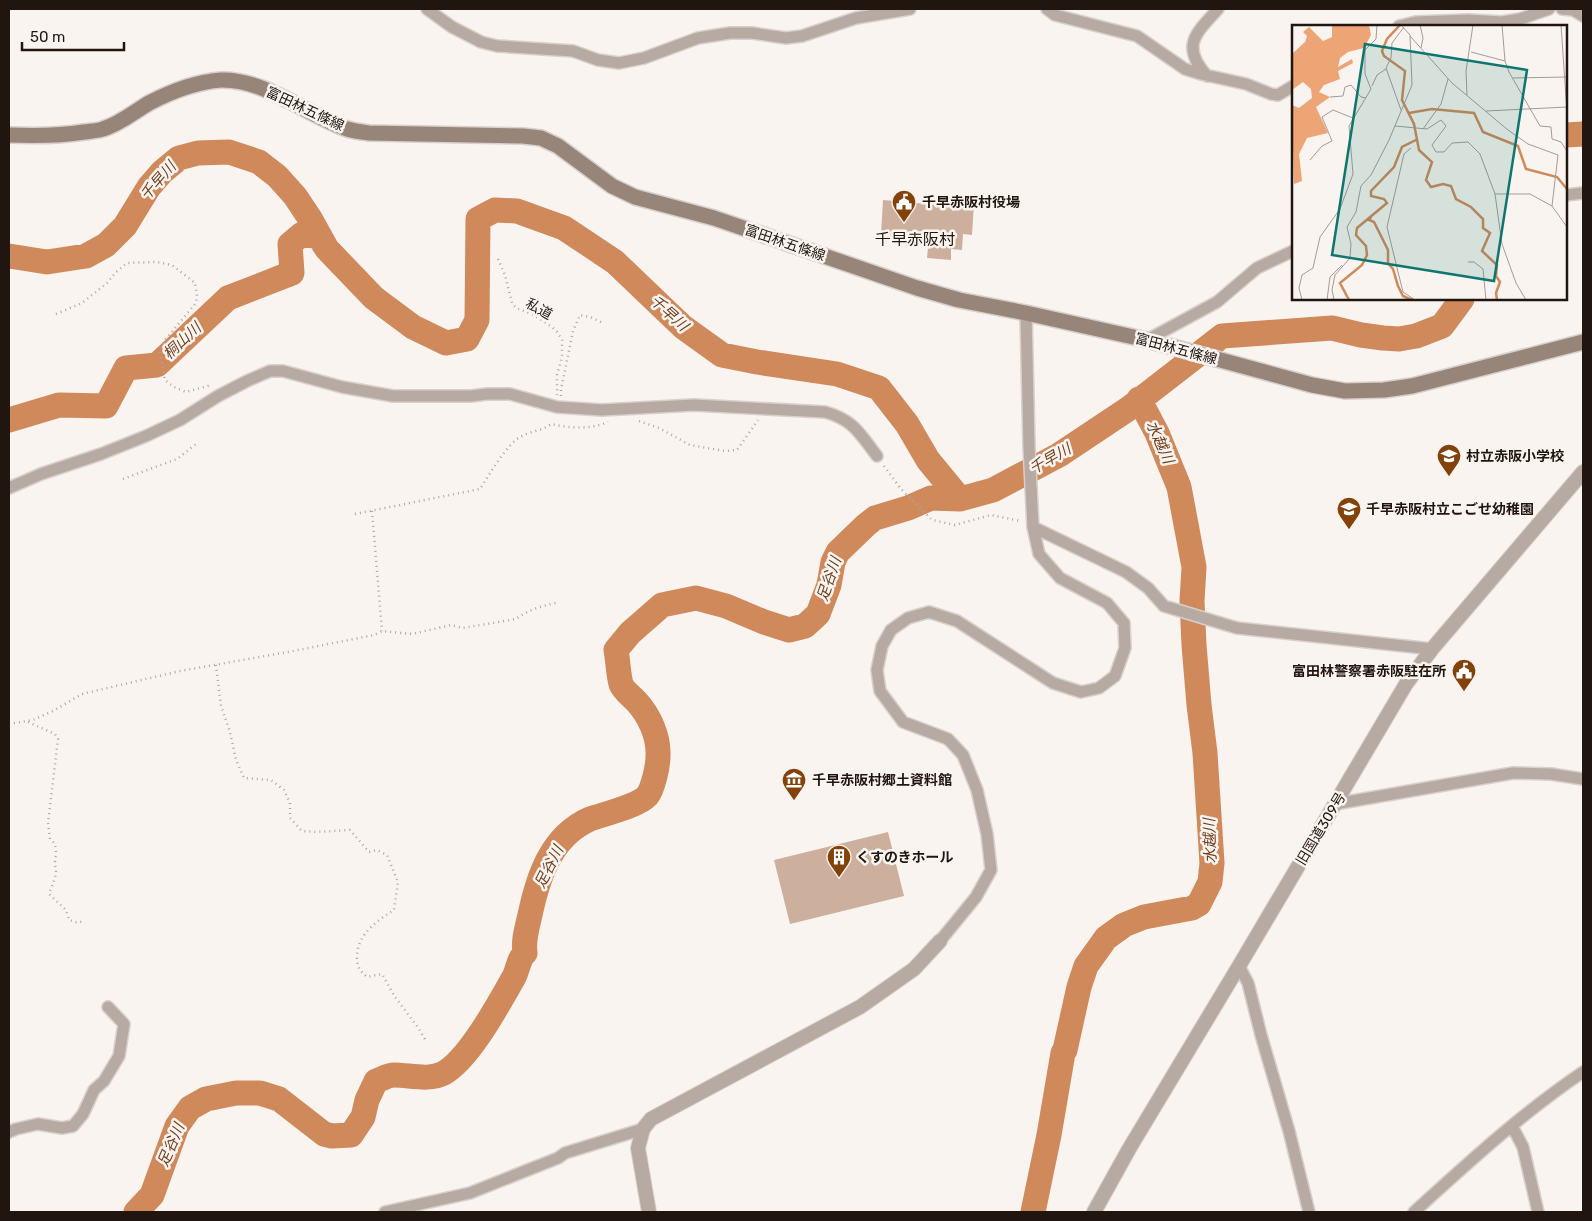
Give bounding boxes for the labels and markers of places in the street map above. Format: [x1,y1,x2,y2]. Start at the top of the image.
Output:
public building icon: 千早赤阪村役場 [891,189,917,223]
place label: 千早赤阪村役場 [922,194,1020,211]
school or university icon: 村立赤阪小学校 [1436,443,1462,477]
place label: 村立赤阪小学校 [1466,448,1564,465]
school or university icon: 千早赤阪村立こごせ幼稚園 [1336,496,1362,530]
place label: 千早赤阪村立こごせ幼稚園 [1366,501,1534,518]
public building icon: 富田林警察署赤阪駐在所 [1451,658,1477,692]
place label: 富田林警察署赤阪駐在所 [1292,663,1446,680]
museum icon: 千早赤阪村郷土資料館 [781,767,807,801]
place label: 千早赤阪村郷土資料館 [812,772,952,789]
building icon: くすのきホール [826,844,852,878]
place label: くすのきホール [856,849,954,866]

